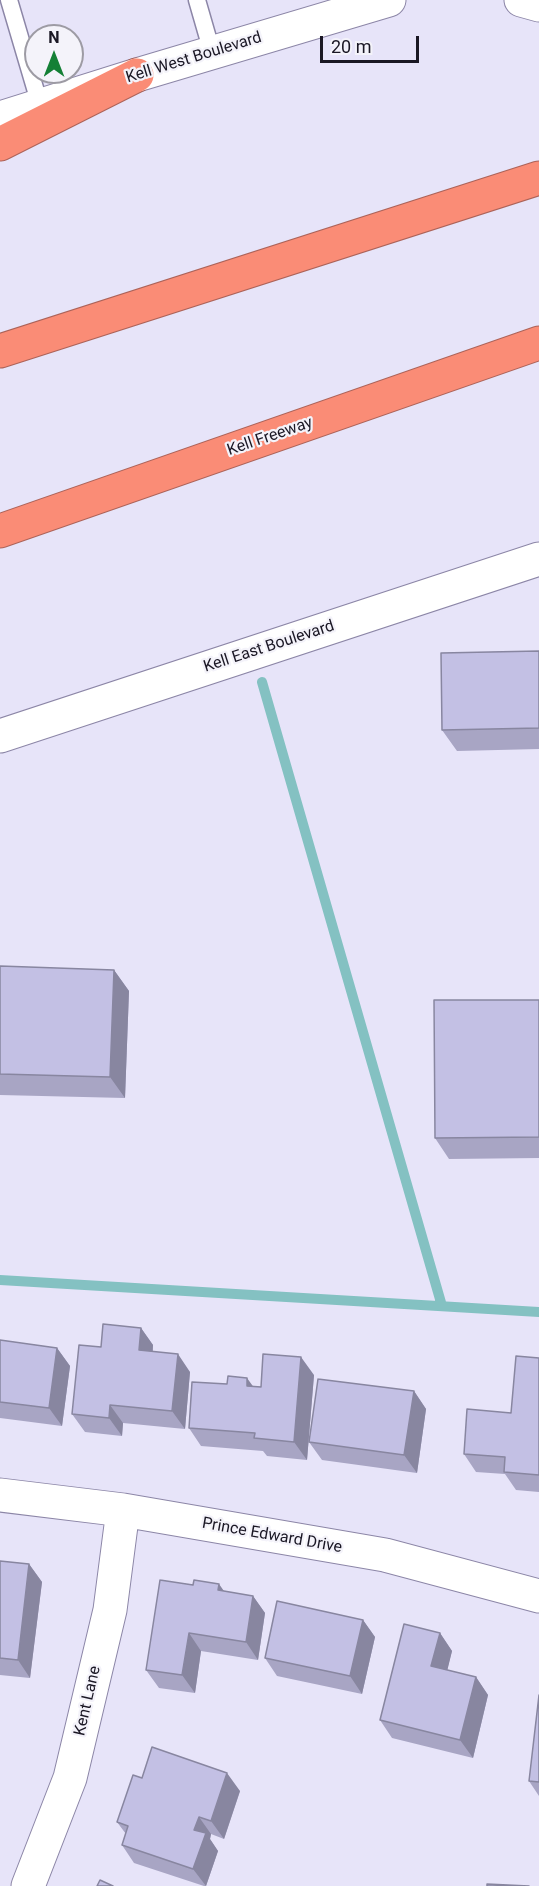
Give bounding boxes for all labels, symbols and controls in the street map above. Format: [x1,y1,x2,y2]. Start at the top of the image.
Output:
north arrow [24,24,84,84]
scale bar [323,24,422,62]
text: N [48,28,60,47]
street label: Kell West Boulevard [124,28,264,88]
text: 20 m [331,36,371,57]
street label: Kell Freeway [225,413,315,461]
street label: Kell East Boulevard [201,617,337,677]
street label: Prince Edward Drive [200,1514,344,1558]
street label: Kent Lane [71,1664,105,1738]

